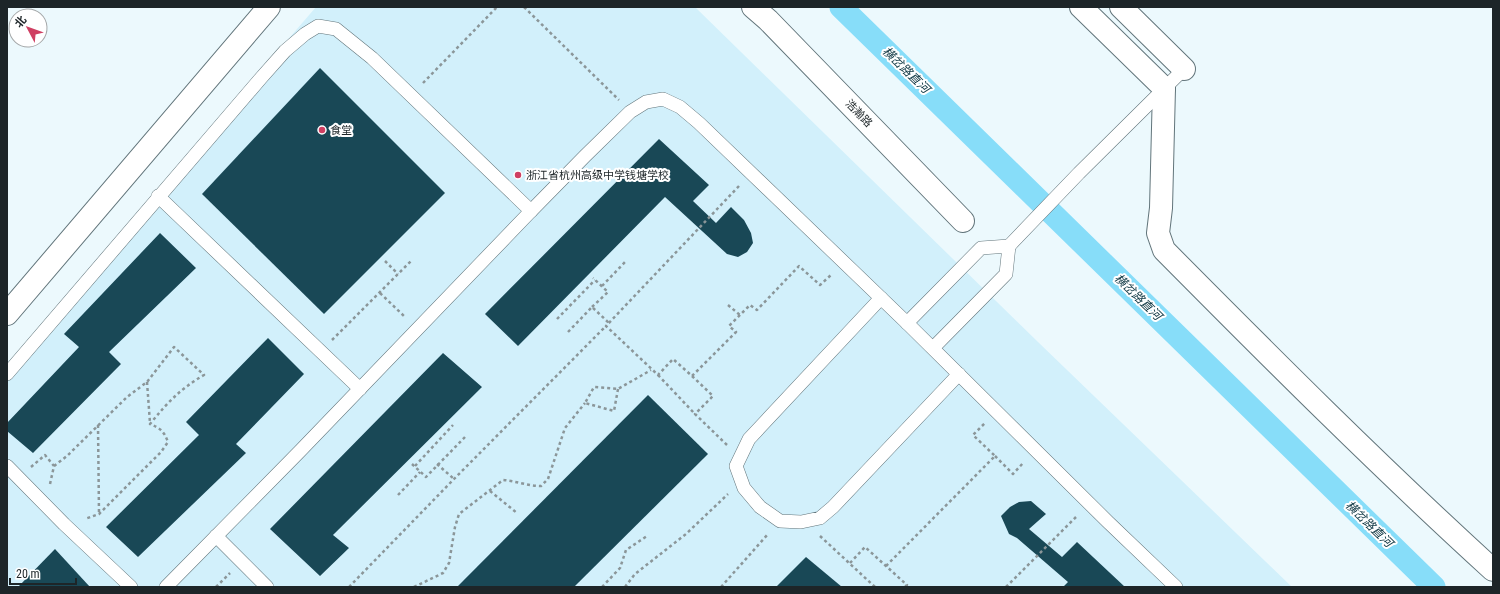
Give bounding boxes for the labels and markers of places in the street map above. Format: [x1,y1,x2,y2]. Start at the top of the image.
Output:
place label: 食堂 [330,124,352,137]
marker: 食堂 [317,125,327,135]
place label: 浙江省杭州高级中学钱塘学校 [526,169,669,182]
marker: 浙江省杭州高级中学钱塘学校 [513,170,523,180]

